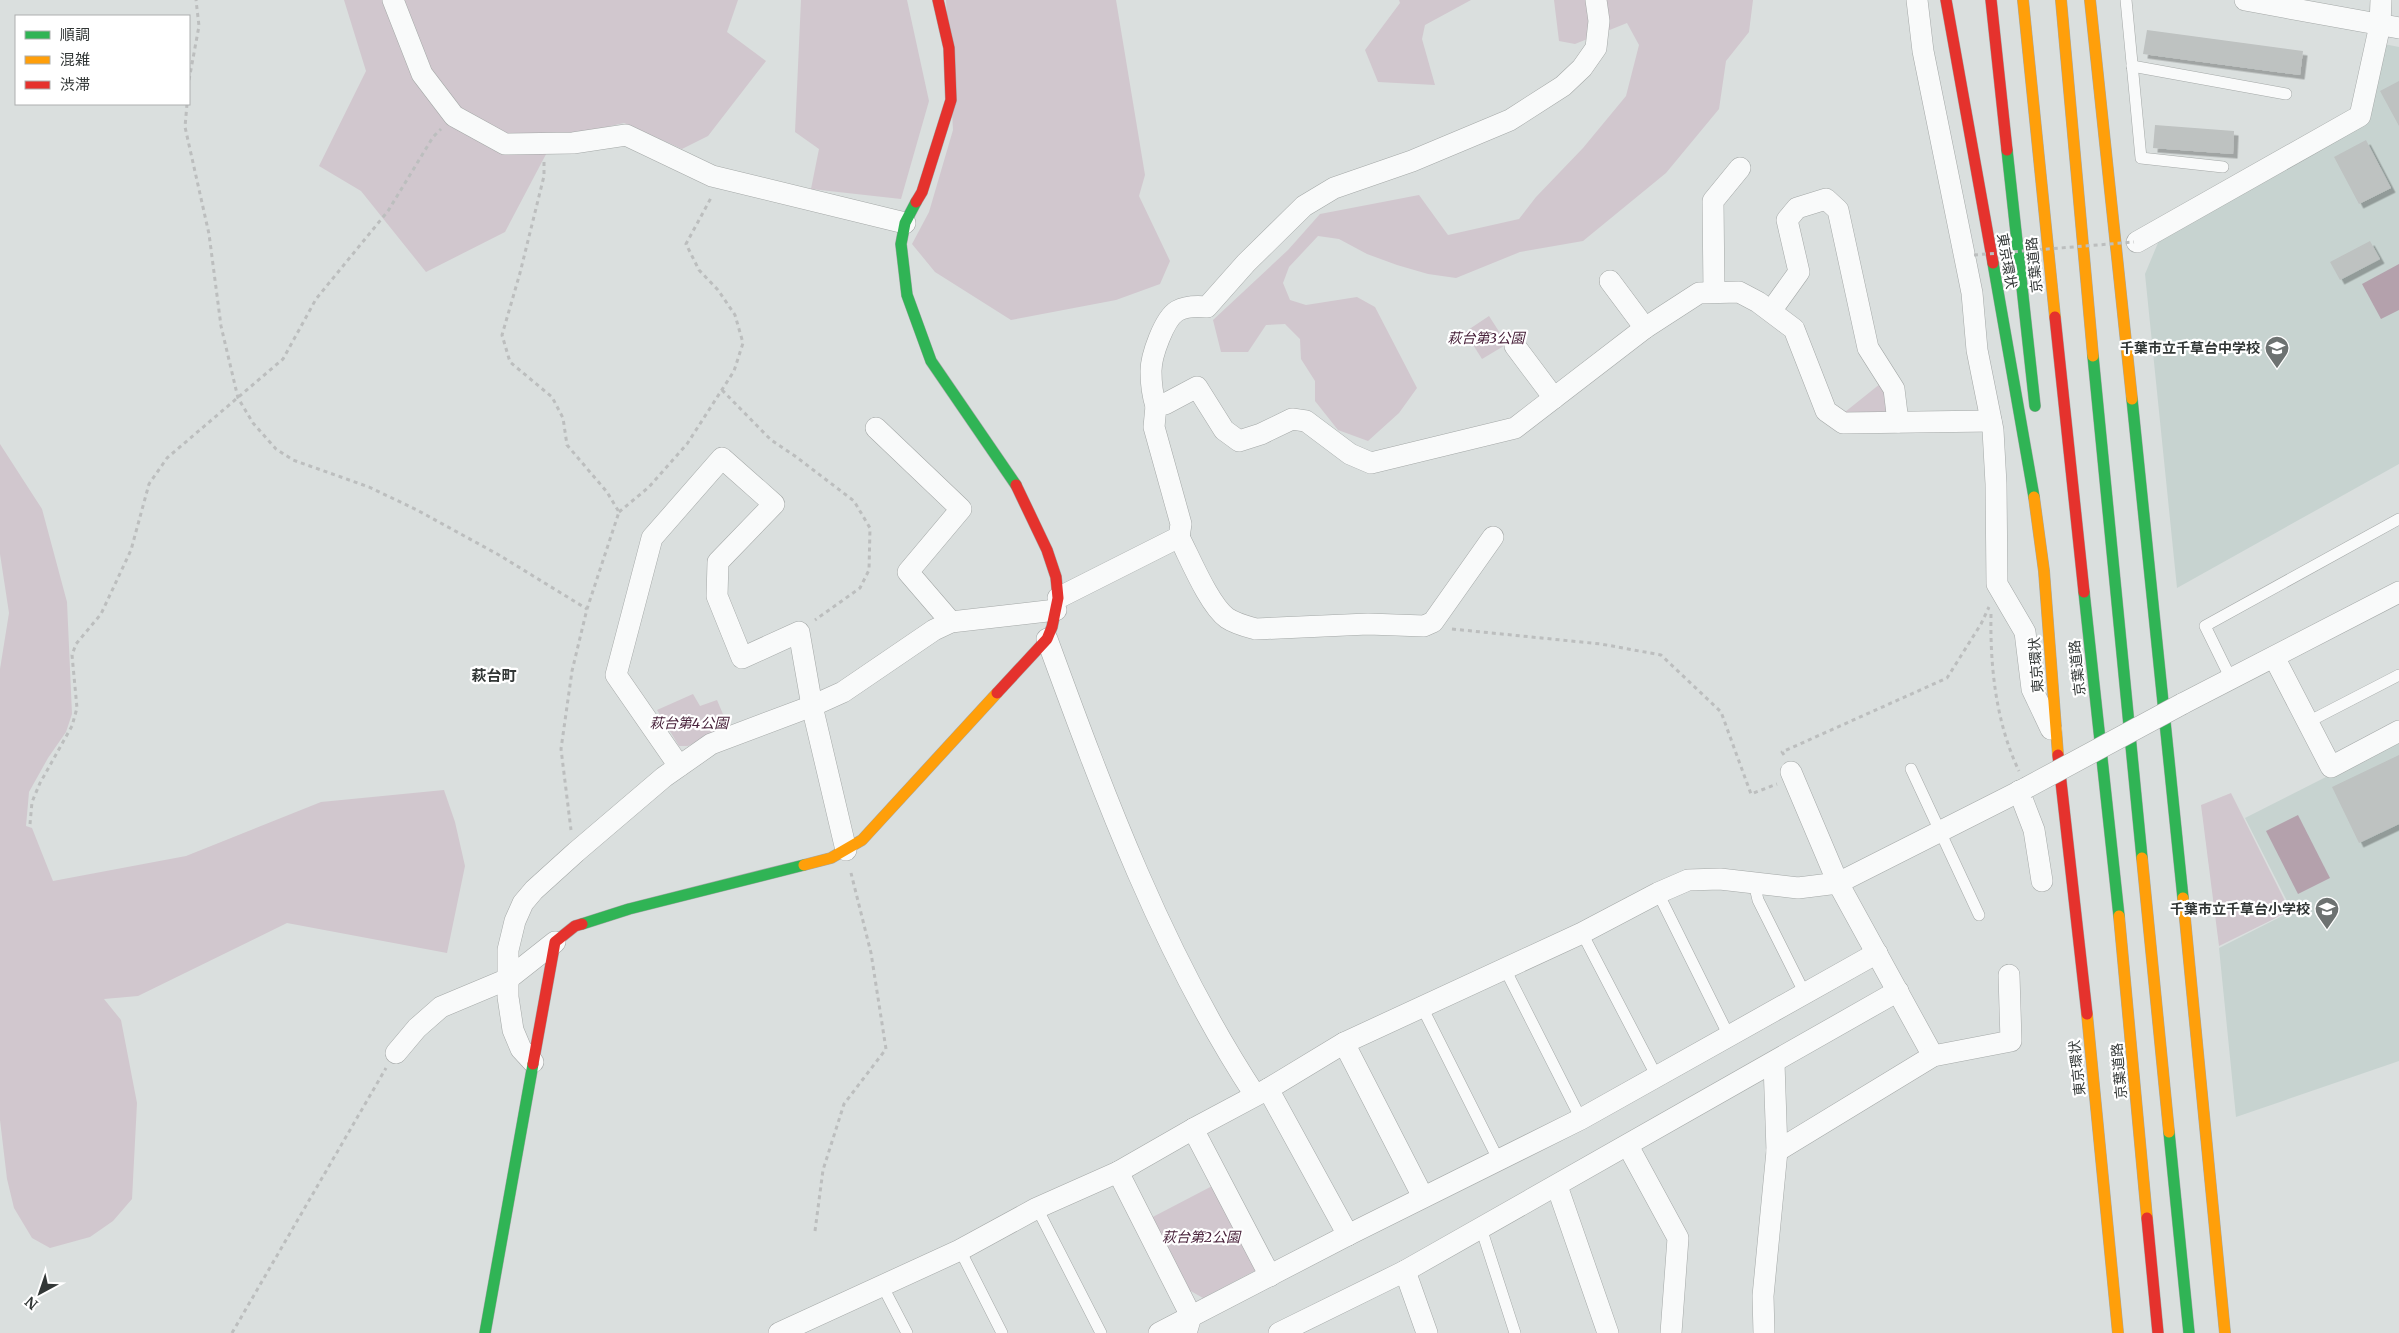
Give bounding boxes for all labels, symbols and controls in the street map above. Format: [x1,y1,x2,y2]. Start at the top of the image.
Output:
legend [15,15,190,105]
text: 順調 [60,25,90,44]
text: 混雑 [60,50,90,69]
text: 渋滞 [60,75,90,94]
street label: 東京環状 [1993,232,2021,290]
street label: 京葉道路 [2022,236,2046,294]
park label: 萩台第3公園 [1447,329,1527,347]
school or university icon: 千葉市立千草台中学校 [2264,335,2290,369]
place label: 千葉市立千草台中学校 [2120,339,2260,357]
street label: 東京環状 [2025,636,2047,694]
street label: 京葉道路 [2065,639,2089,697]
district label: 萩台町 [471,666,517,685]
park label: 萩台第4公園 [650,714,730,732]
school or university icon: 千葉市立千草台小学校 [2314,896,2340,930]
place label: 千葉市立千草台小学校 [2170,900,2310,918]
street label: 東京環状 [2065,1039,2089,1097]
street label: 京葉道路 [2108,1042,2130,1100]
park label: 萩台第2公園 [1162,1228,1242,1246]
north arrow [15,1268,65,1318]
text: N [22,1293,42,1313]

